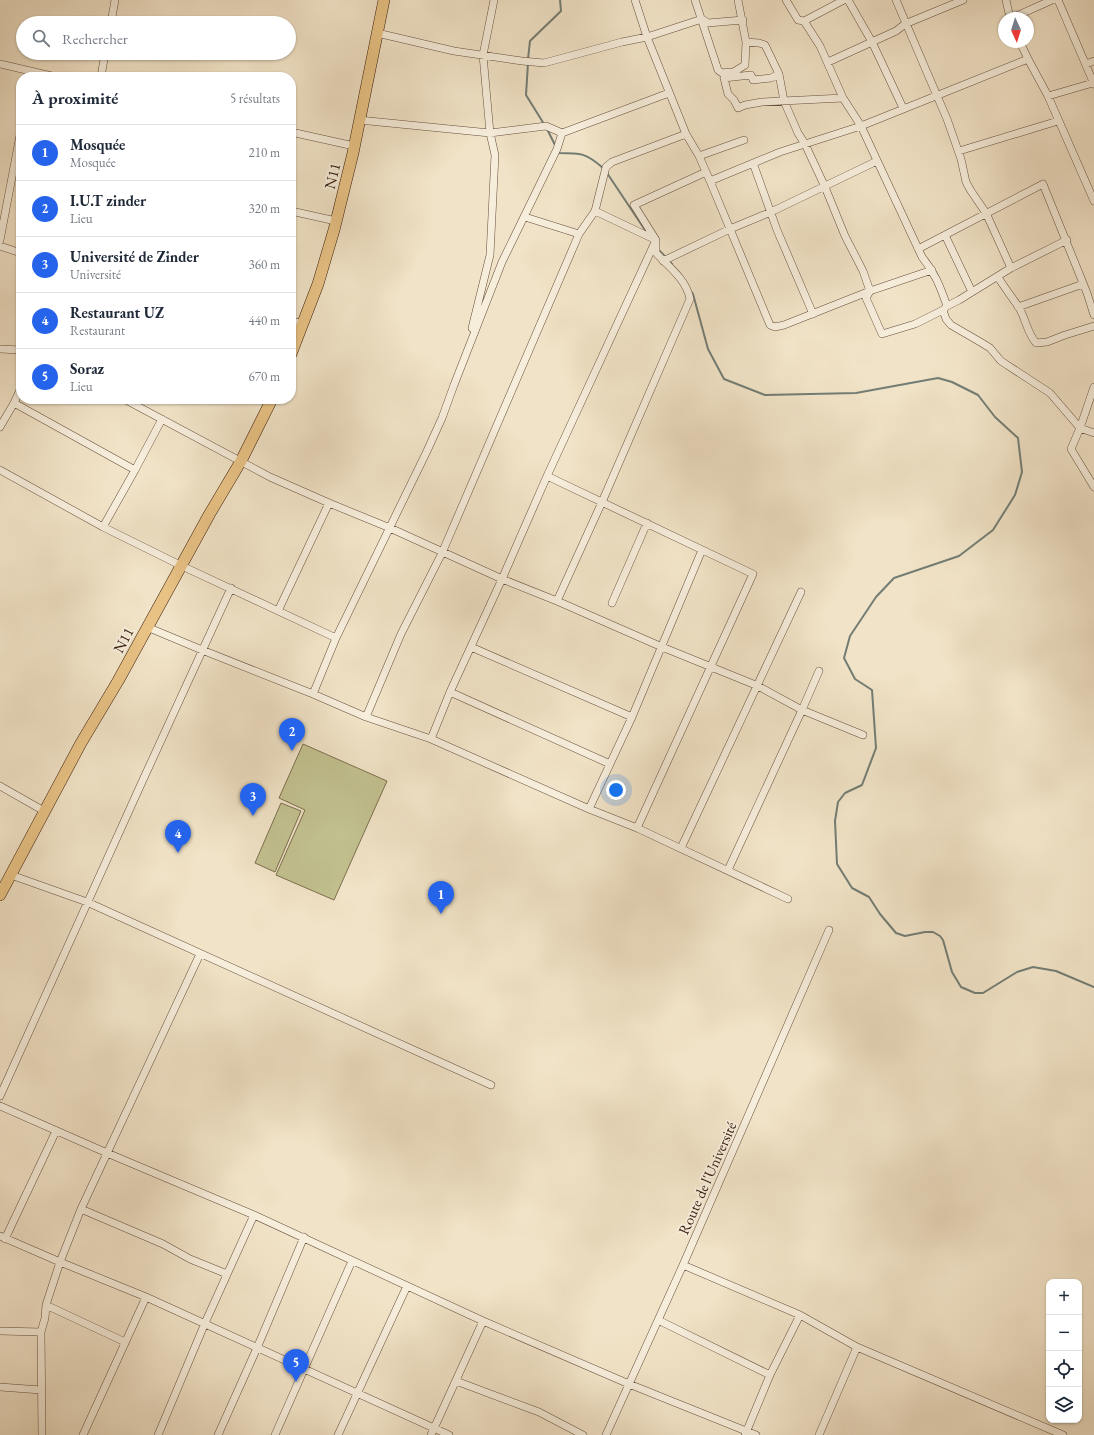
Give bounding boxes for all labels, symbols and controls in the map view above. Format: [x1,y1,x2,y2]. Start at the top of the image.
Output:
north arrow [998,12,1034,48]
search box [16,16,296,60]
icon: search [30,27,52,49]
text: Rechercher [62,29,128,48]
text: À proximité [32,87,118,109]
text: 5 résultats [230,90,280,107]
text: Mosquée [70,135,125,154]
text: 1 [42,144,48,161]
text: 210 m [249,144,280,161]
text: Mosquée [70,154,116,171]
street label: N11 [320,161,344,191]
text: I.U.T zinder [70,191,146,210]
text: 2 [42,200,48,217]
text: 320 m [249,200,280,217]
text: Lieu [70,210,93,227]
text: Université de Zinder [70,247,199,266]
text: 3 [42,256,48,273]
text: 360 m [249,256,280,273]
text: Université [70,266,121,283]
text: Restaurant UZ [70,303,164,322]
text: 4 [42,312,48,329]
text: 440 m [249,312,280,329]
text: Restaurant [70,322,125,339]
text: Soraz [70,359,104,378]
text: 5 [42,368,48,385]
text: 670 m [249,368,280,385]
text: Lieu [70,378,93,395]
street label: N11 [108,624,138,656]
pin: 2 [279,718,305,751]
your location [606,780,626,800]
pin: 3 [240,783,266,816]
pin: 4 [165,820,191,853]
pin: 1 [428,881,454,914]
street label: Route de l'Université [674,1119,740,1237]
map controls [1046,1279,1082,1423]
button: + [1046,1279,1082,1315]
button: − [1046,1315,1082,1351]
pin: 5 [283,1349,309,1382]
button: locate [1046,1351,1082,1387]
button: layers [1046,1387,1082,1423]

